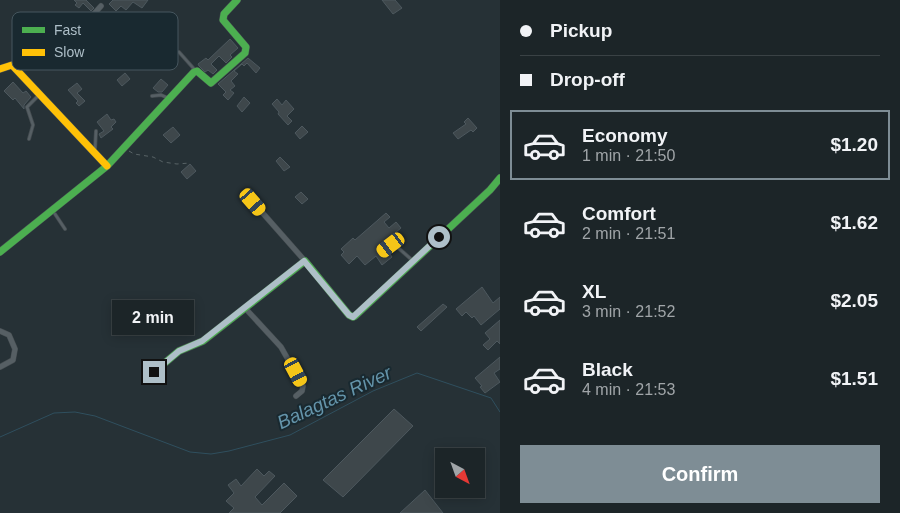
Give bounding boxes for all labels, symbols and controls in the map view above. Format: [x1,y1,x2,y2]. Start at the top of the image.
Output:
legend [12,12,178,70]
text: Pickup [550,20,612,41]
text: Fast [54,22,81,38]
text: Slow [54,44,85,60]
text: Drop-off [550,69,625,90]
icon: car [522,123,567,168]
text: Economy [582,125,668,146]
text: $1.20 [830,134,878,155]
text: 1 min · 21:50 [582,147,675,164]
car [237,186,268,218]
icon: car [522,201,567,246]
text: Comfort [582,203,656,224]
text: $1.62 [830,212,878,233]
text: 2 min · 21:51 [582,225,675,242]
route start [428,226,450,248]
car [374,230,407,260]
icon: car [522,279,567,324]
text: XL [582,281,606,302]
text: $2.05 [830,290,878,311]
callout: 2 min [113,300,195,334]
text: 3 min · 21:52 [582,303,675,320]
text: 2 min [132,309,174,326]
car [282,355,309,389]
icon: car [522,357,567,402]
text: Black [582,359,633,380]
route end [143,361,165,383]
water label: Balagtas River [274,362,395,433]
text: $1.51 [830,368,878,389]
text: 4 min · 21:53 [582,381,675,398]
button: Confirm [520,445,880,503]
north arrow [435,448,485,498]
map controls [435,448,485,498]

